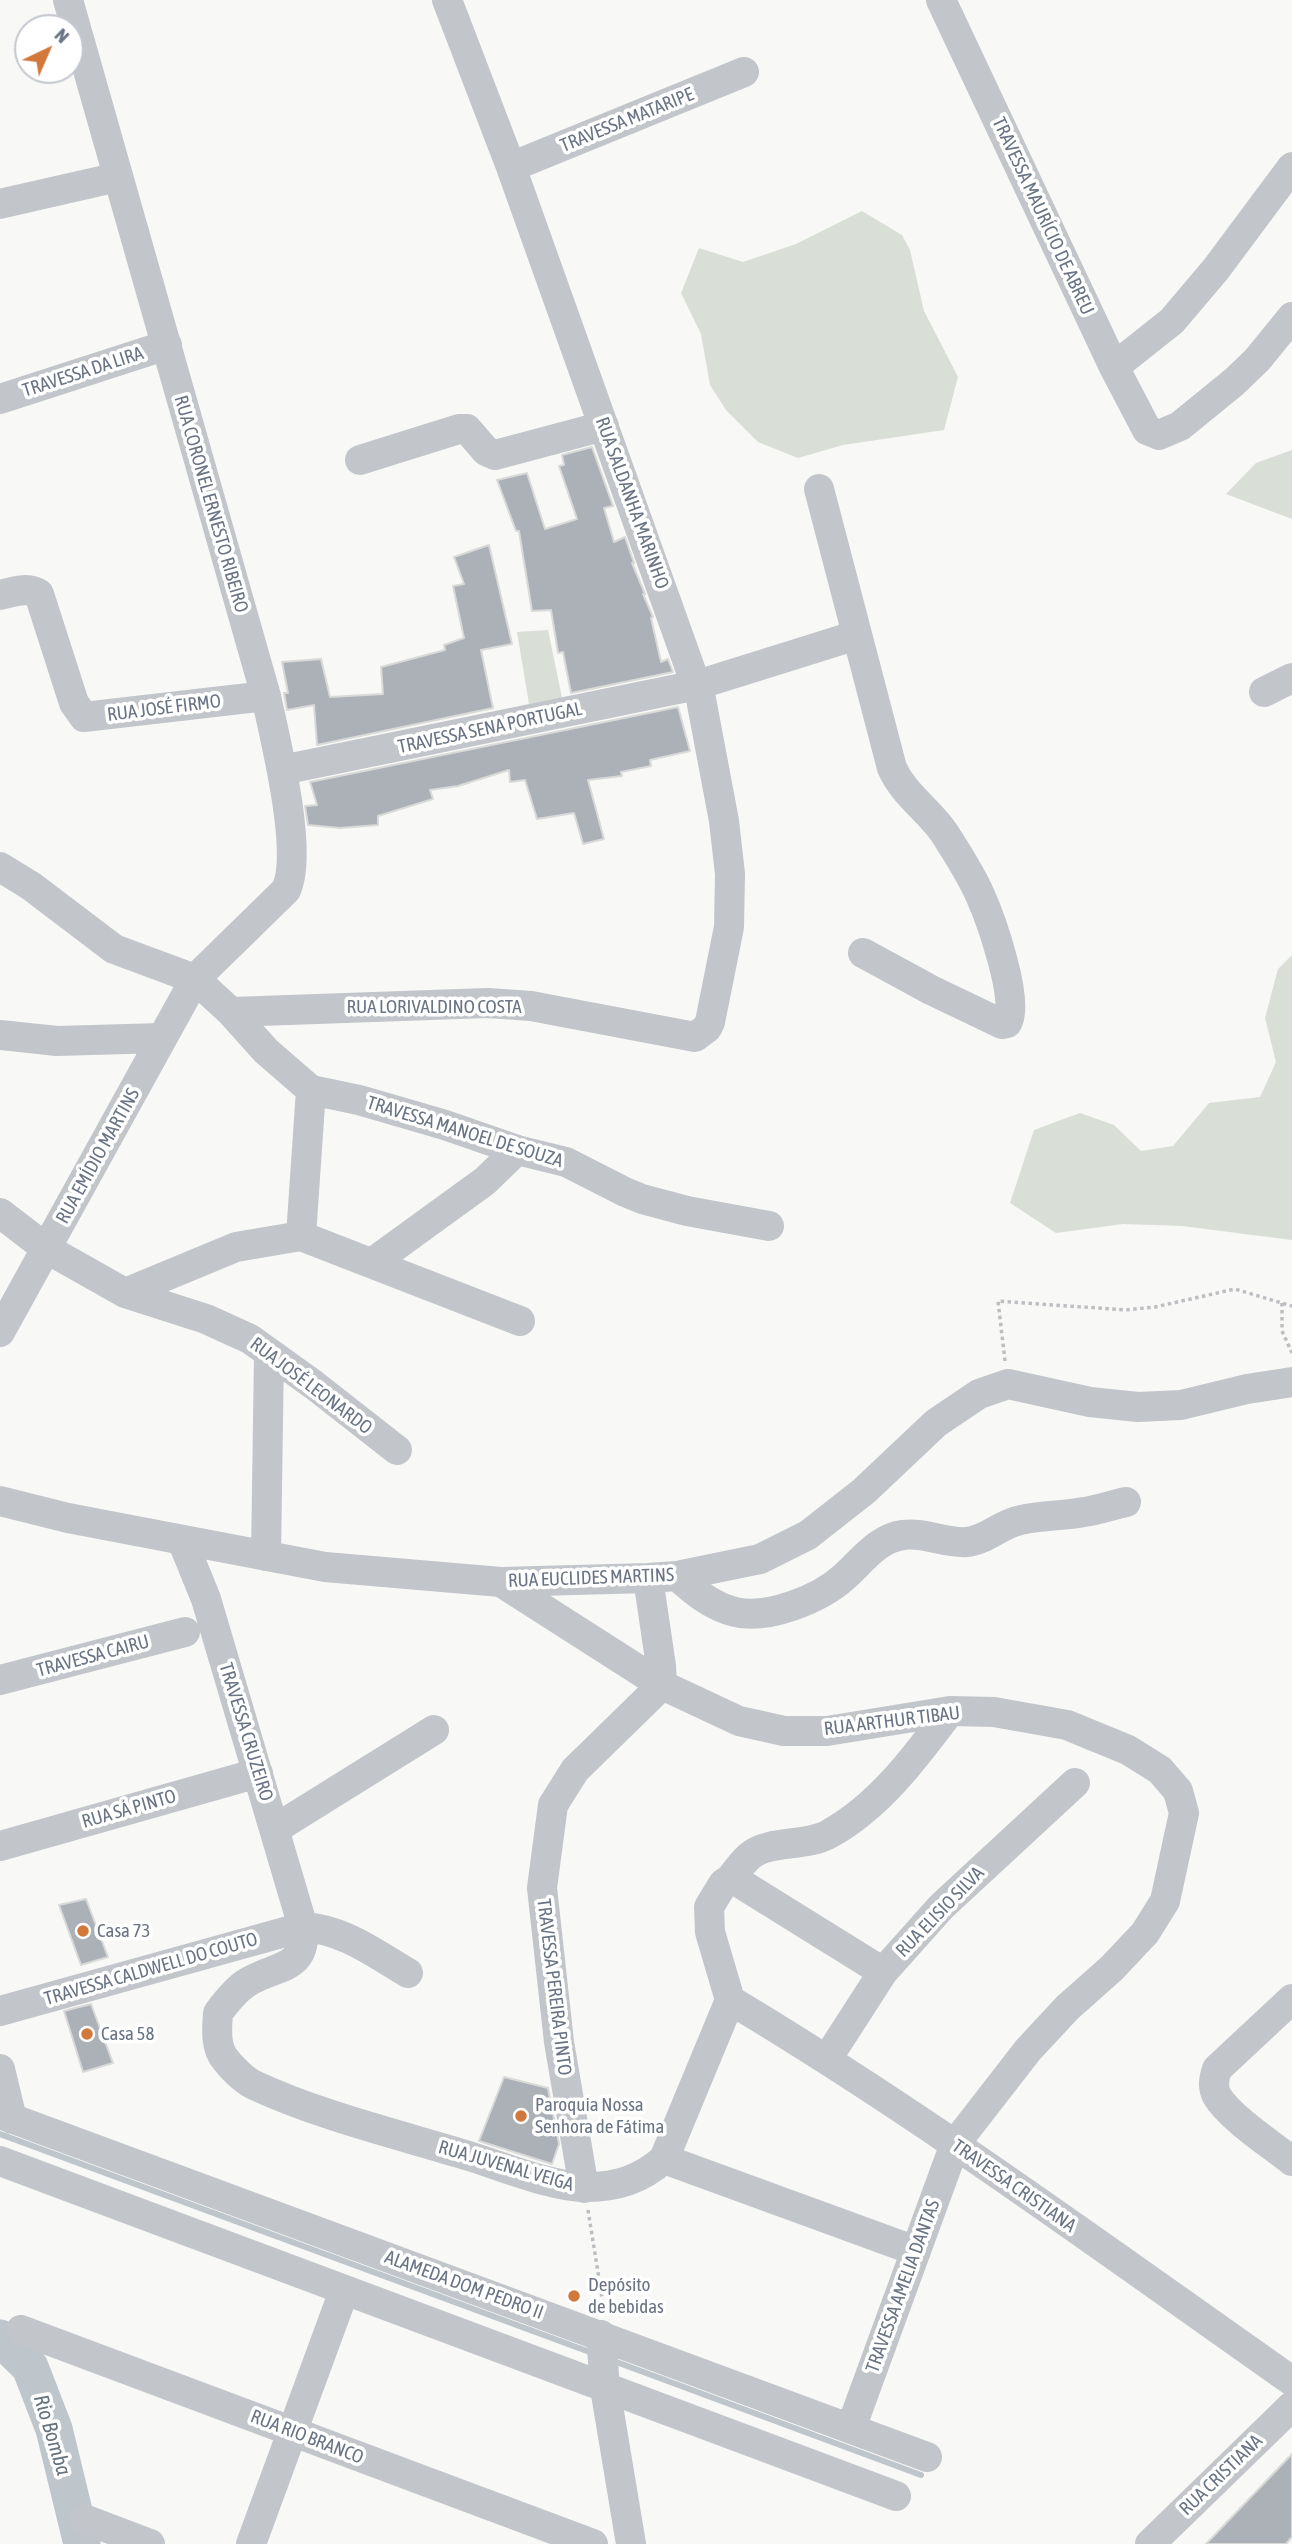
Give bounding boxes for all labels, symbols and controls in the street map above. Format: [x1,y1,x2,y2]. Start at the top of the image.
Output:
north arrow [14,14,84,84]
text: N [51,24,74,47]
street label: TRAVESSA MATARIPE [557,83,697,157]
street label: TRAVESSA MAURÍCIO DE ABREU [987,114,1099,318]
street label: TRAVESSA DA LIRA [20,342,146,402]
street label: RUA CORONEL ERNESTO RIBEIRO [169,393,253,615]
street label: RUA SALDANHA MARINHO [590,414,674,592]
street label: RUA JOSÉ FIRMO [106,690,222,726]
street label: TRAVESSA SENA PORTUGAL [396,697,584,759]
street label: RUA LORIVALDINO COSTA [346,996,522,1018]
street label: RUA EMÍDIO MARTINS [51,1084,145,1228]
street label: TRAVESSA MANOEL DE SOUZA [364,1091,566,1173]
street label: RUA JOSÉ LEONARDO [246,1333,376,1439]
street label: RUA EUCLIDES MARTINS [508,1564,674,1592]
street label: TRAVESSA CAIRU [34,1630,152,1682]
street label: TRAVESSA CRUZEIRO [214,1660,278,1804]
street label: RUA ARTHUR TIBAU [823,1701,961,1741]
street label: RUA SÁ PINTO [79,1785,179,1833]
street label: RUA ELISIO SILVA [891,1862,989,1962]
street label: TRAVESSA PEREIRA PINTO [532,1897,576,2077]
place label: Casa 73 [97,1920,150,1942]
marker: Casa 73 [75,1923,91,1939]
street label: TRAVESSA CALDWELL DO COUTO [42,1928,260,2010]
place label: Casa 58 [101,2023,154,2045]
marker: Casa 58 [79,2026,95,2042]
place label: Paroquia Nossa Senhora de Fátima [535,2094,664,2138]
marker: Paroquia Nossa Senhora de Fátima [513,2108,529,2124]
street label: TRAVESSA CRISTIANA [948,2135,1080,2237]
street label: RUA JUVENAL VEIGA [436,2136,576,2196]
street label: TRAVESSA AMELIA DANTAS [861,2196,945,2376]
street label: ALAMEDA DOM PEDRO II [382,2246,546,2324]
place label: Depósito de bebidas [588,2274,664,2318]
marker: Depósito de bebidas [566,2288,582,2304]
water label: Rio Bomba [28,2392,76,2478]
street label: RUA RIO BRANCO [247,2405,367,2469]
street label: RUA CRISTIANA [1175,2430,1267,2520]

